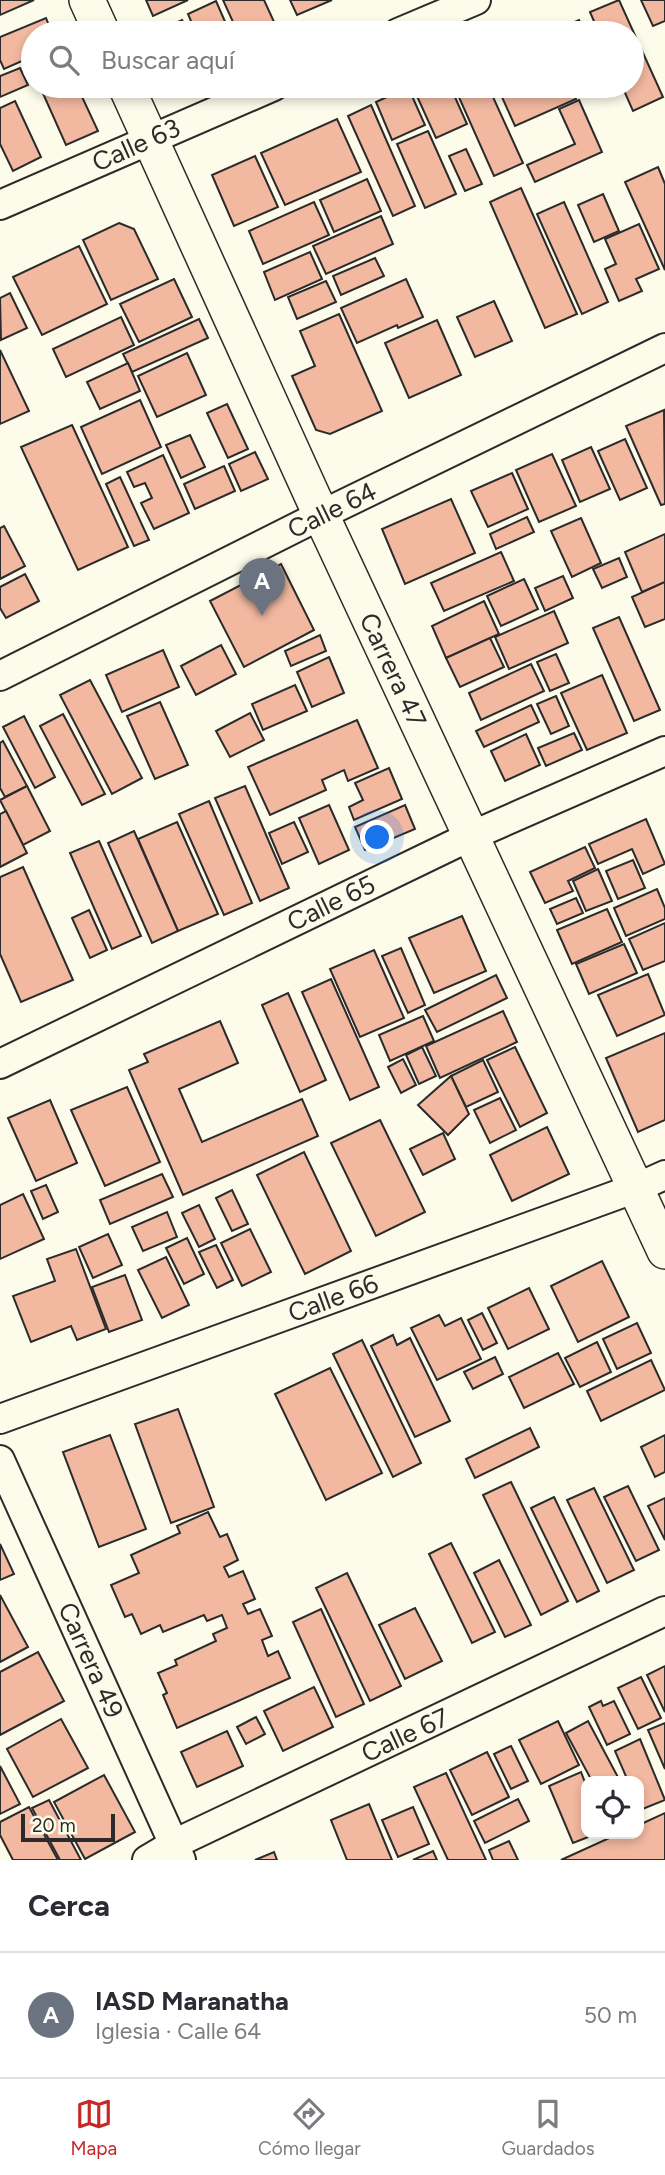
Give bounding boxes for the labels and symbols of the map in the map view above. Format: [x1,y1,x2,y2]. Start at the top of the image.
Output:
street label: Calle 63 [87,111,185,179]
street label: Calle 64 [282,475,382,545]
pin: A [239,558,285,616]
street label: Carrera 47 [353,608,433,732]
your location [360,820,394,854]
street label: Calle 65 [282,868,380,938]
street label: Calle 66 [284,1267,382,1329]
street label: Carrera 49 [51,1597,131,1723]
street label: Calle 67 [356,1701,454,1769]
scale bar [21,1811,116,1843]

